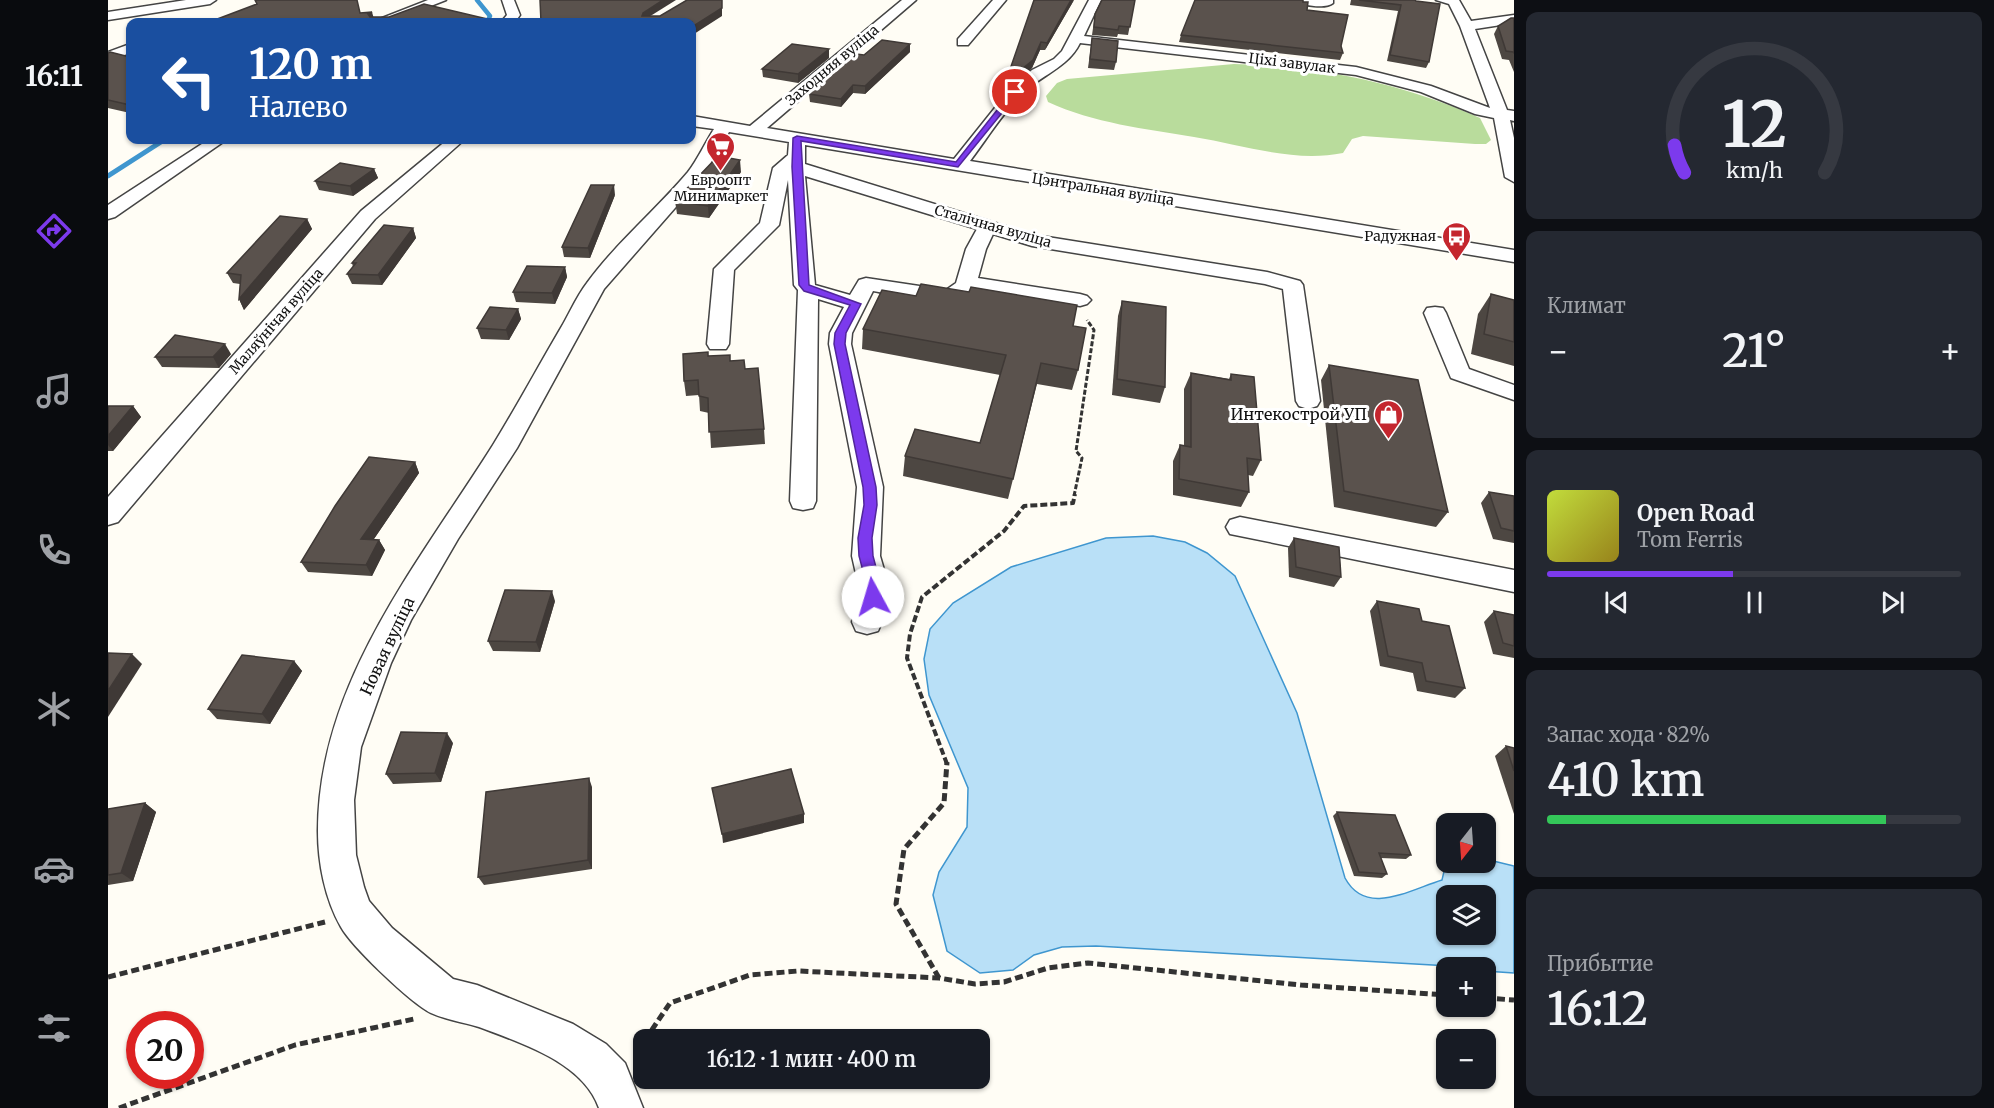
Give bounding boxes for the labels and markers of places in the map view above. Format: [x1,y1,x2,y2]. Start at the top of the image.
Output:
pin [989,66,1040,117]
supermarket icon: Евроопт Минимаркет [705,130,737,172]
place label: Евроопт Минимаркет [674,171,769,205]
bus stop icon: Радужная [1441,220,1473,262]
place label: Радужная [1364,227,1436,245]
shop icon: Интекострой УП [1372,398,1404,440]
place label: Интекострой УП [1231,404,1367,424]

